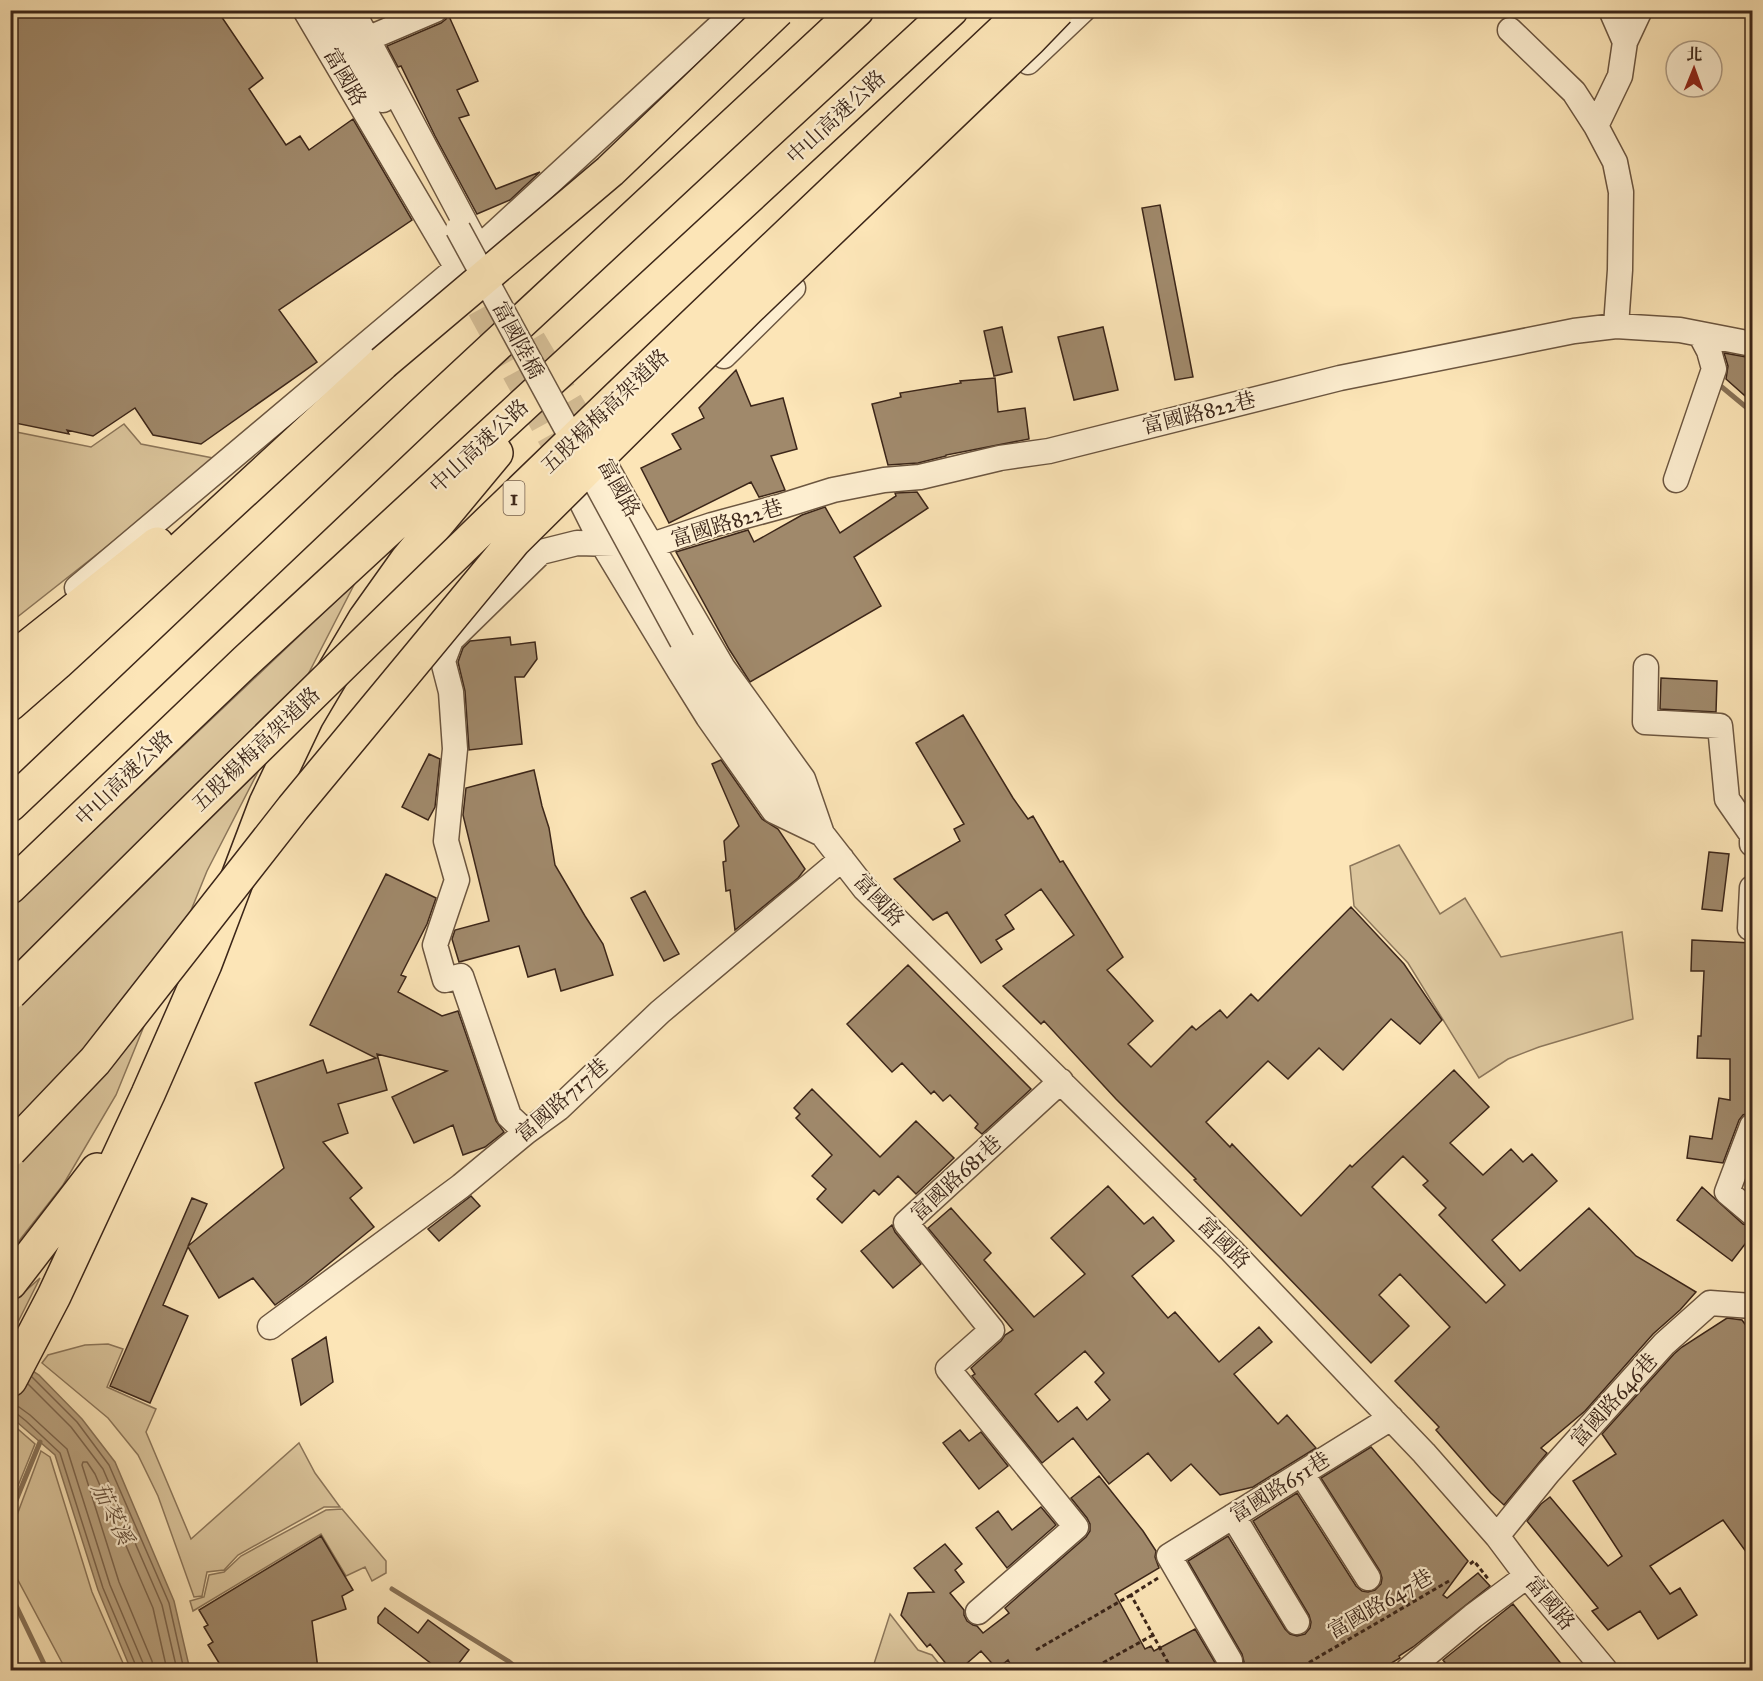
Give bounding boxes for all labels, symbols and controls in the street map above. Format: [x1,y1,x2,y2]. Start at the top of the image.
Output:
north arrow [1664,39,1724,99]
street label: 富國路 [318,43,372,111]
text: 北 [1686,45,1702,64]
street label: 中山高速公路 [781,65,891,169]
street label: 富國陸橋 [487,297,549,383]
street label: 五股楊梅高架道路 [536,343,674,479]
street label: 富國路822巷 [1140,386,1258,440]
street label: 中山高速公路 [424,394,534,498]
street label: 富國路 [592,454,646,522]
road number: 1 [504,481,524,515]
street label: 富國路822巷 [668,494,786,552]
street label: 五股楊梅高架道路 [187,681,325,817]
street label: 中山高速公路 [70,725,178,831]
street label: 富國路 [848,868,910,932]
street label: 富國路717巷 [510,1053,614,1147]
street label: 富國路681巷 [905,1130,1007,1226]
street label: 富國路 [1193,1212,1255,1274]
street label: 富國路646巷 [1565,1348,1663,1452]
street label: 富國路651巷 [1225,1446,1335,1528]
water label: 茄苳溪 [86,1478,140,1551]
street label: 富國路647巷 [1323,1564,1437,1644]
street label: 富國路 [1520,1571,1580,1635]

